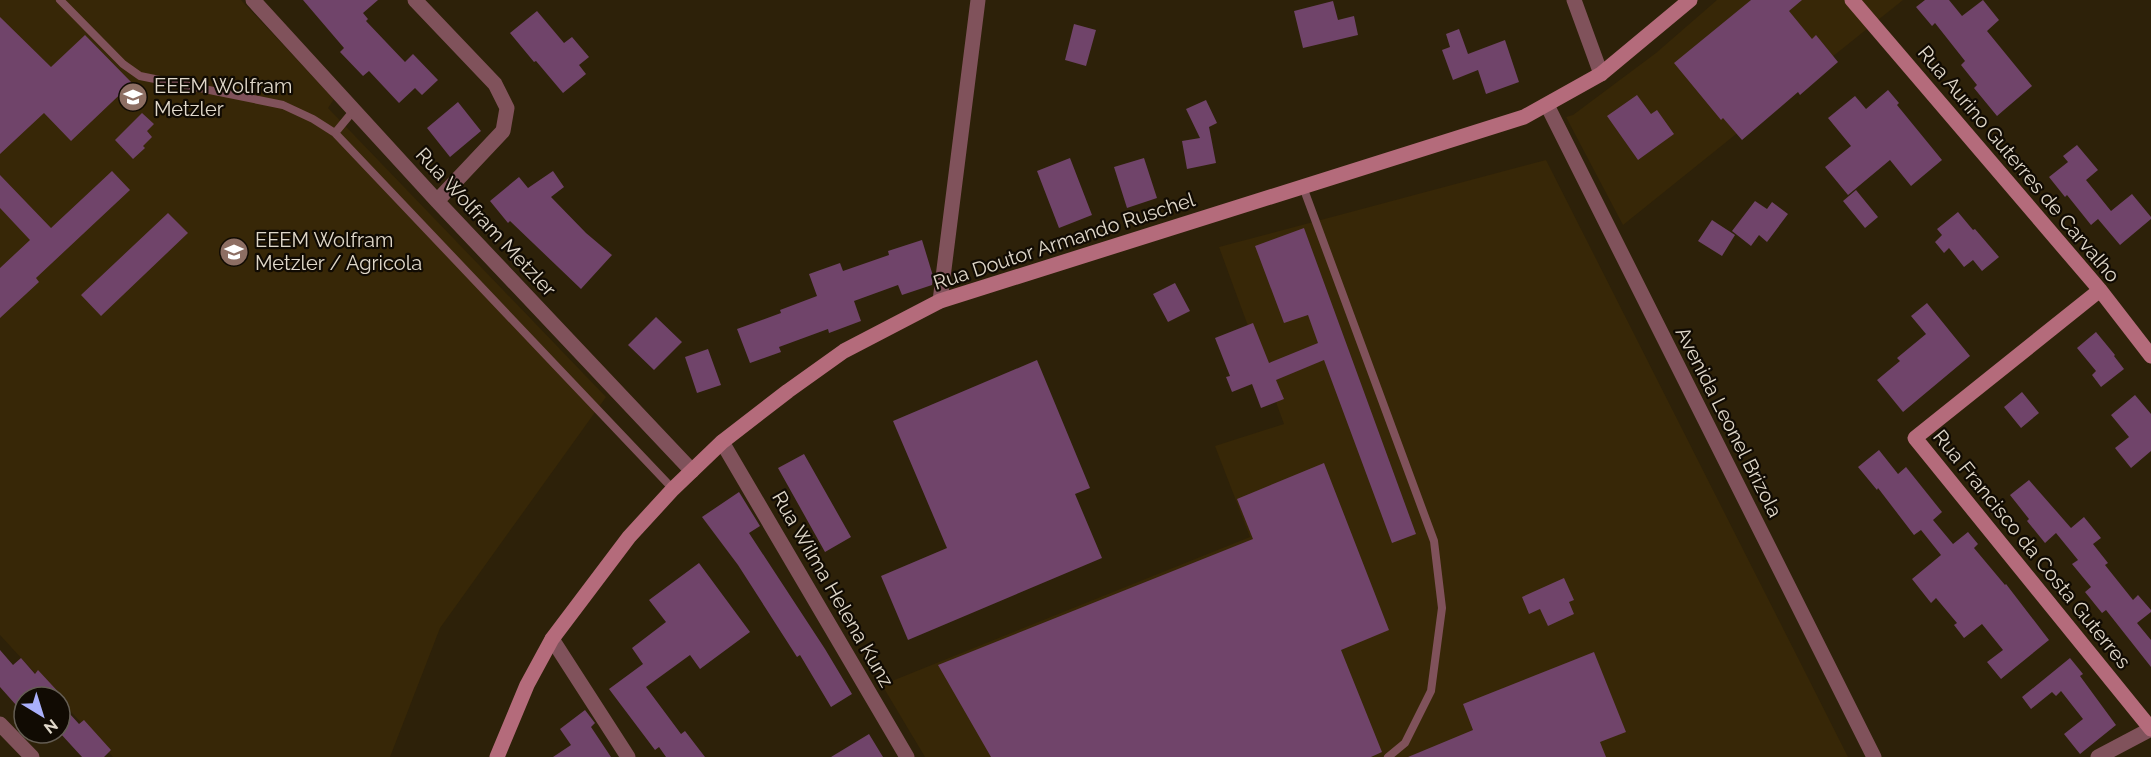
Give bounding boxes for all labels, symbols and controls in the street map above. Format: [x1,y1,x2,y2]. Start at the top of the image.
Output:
street label: Rua Aurino Guterres de Carvalho [1913,41,2125,287]
place label: EEEM Wolfram Metzler [154,74,292,121]
school or university icon: EEEM Wolfram Metzler [117,81,149,113]
street label: Rua Wolfram Metzler [411,143,561,301]
street label: Rua Doutor Armando Ruschel [930,187,1198,295]
place label: EEEM Wolfram Metzler / Agricola [255,228,422,275]
school or university icon: EEEM Wolfram Metzler / Agricola [218,236,250,268]
street label: Avenida Leonel Brizola [1671,323,1787,521]
street label: Rua Francisco da Costa Guterres [1928,425,2136,673]
street label: Rua Wilma Helena Kunz [767,487,899,691]
north arrow [12,685,72,745]
text: N [40,715,62,738]

